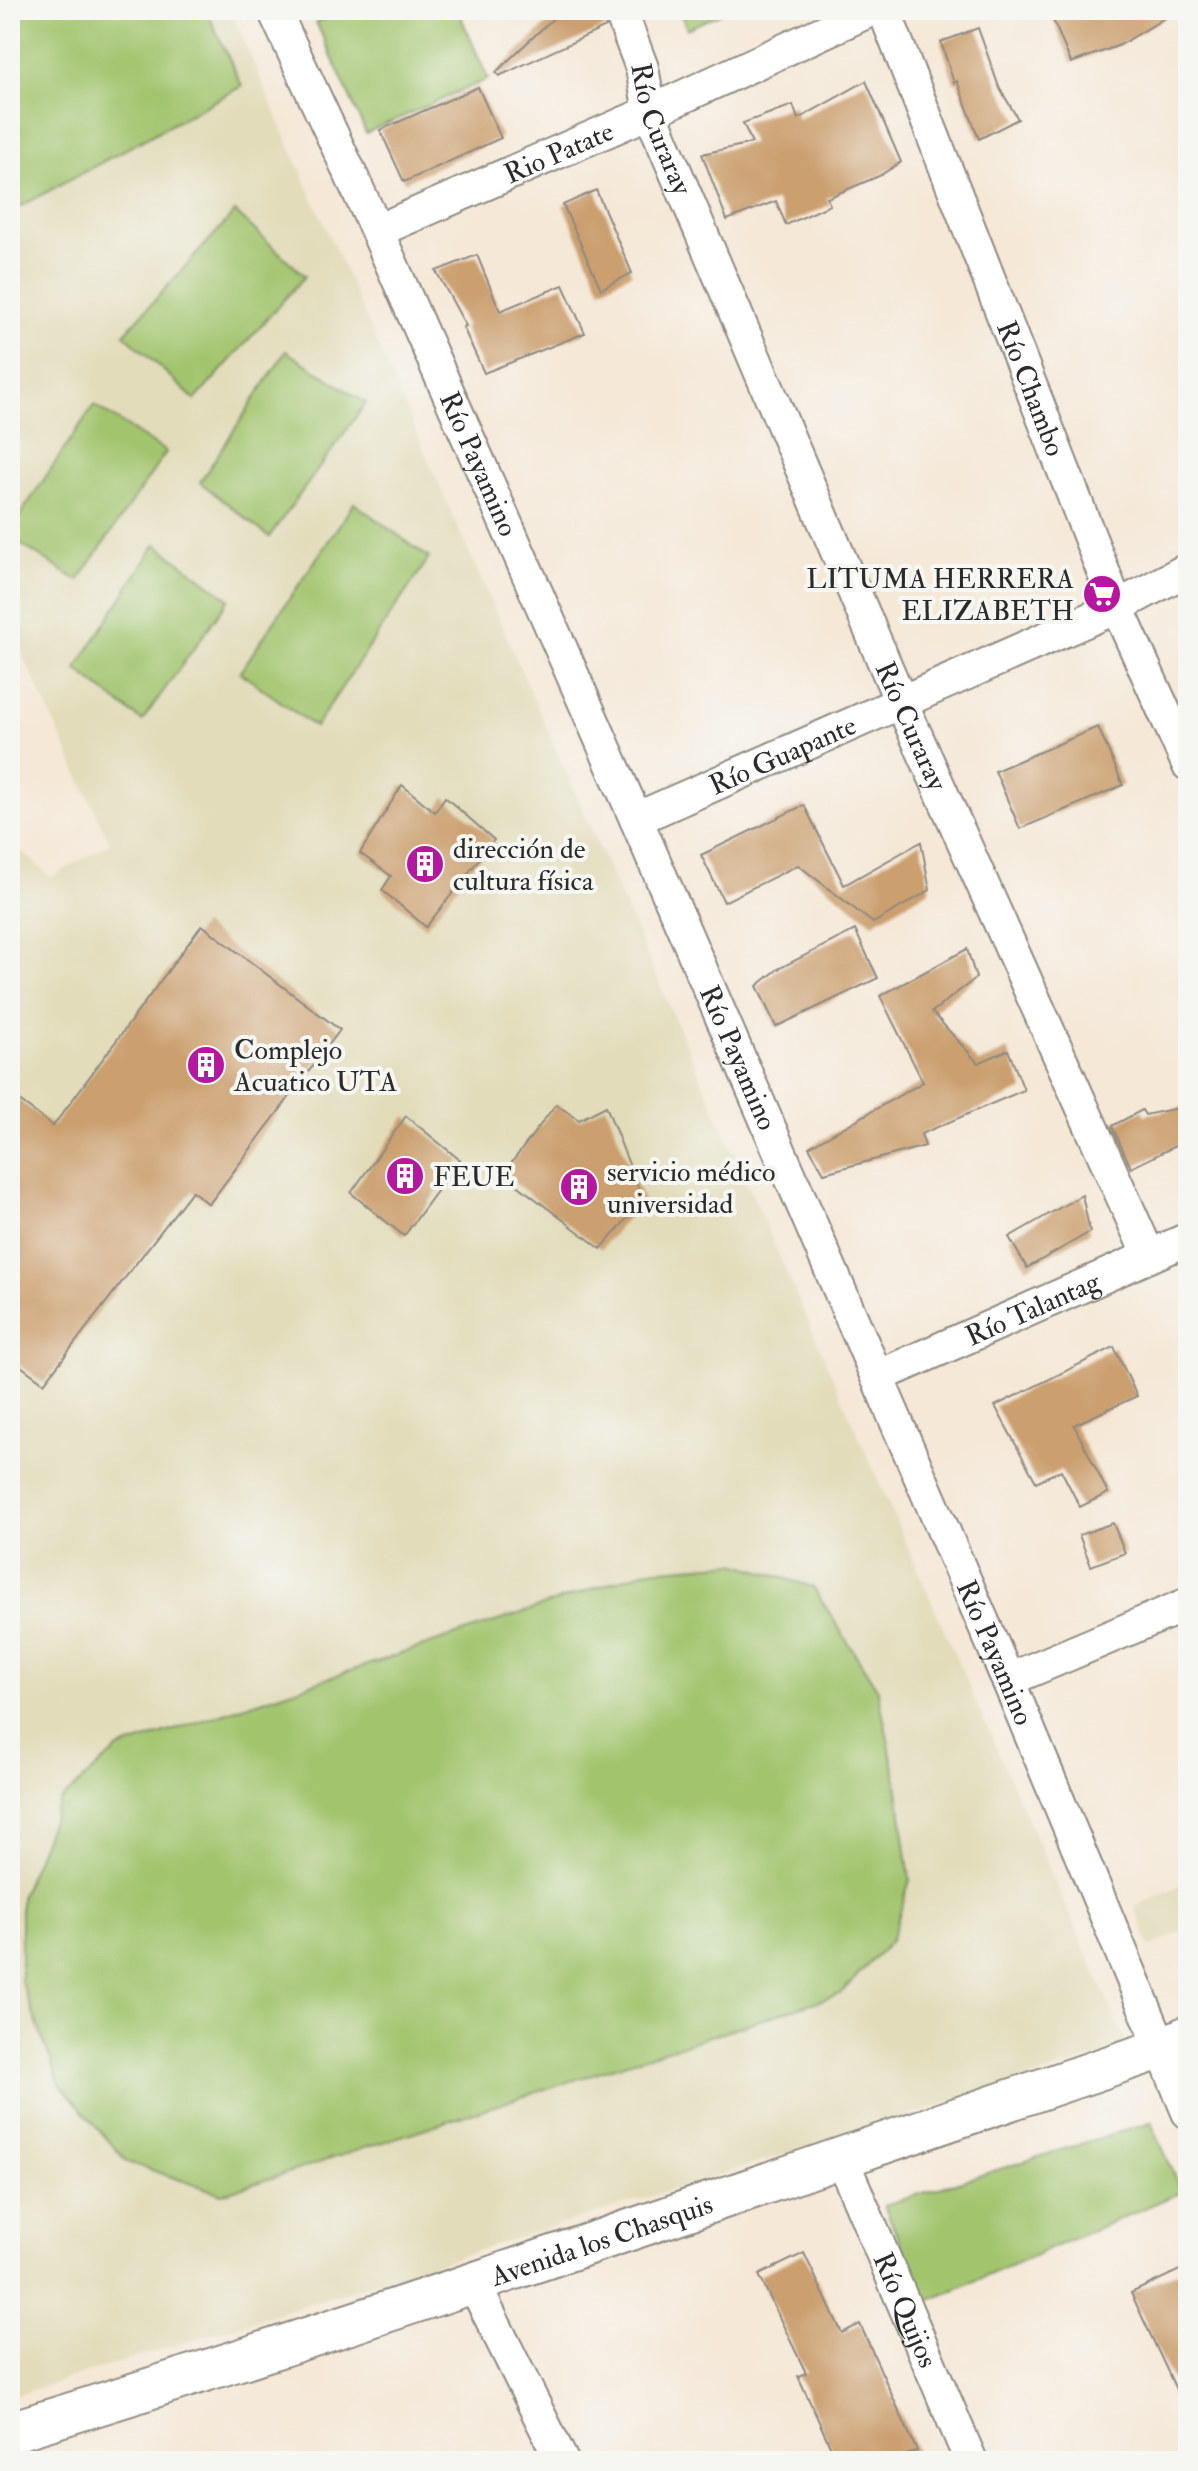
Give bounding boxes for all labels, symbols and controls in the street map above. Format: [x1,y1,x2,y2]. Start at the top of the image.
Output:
street label: Río Curaray [622,60,699,201]
street label: Rio Patate [499,114,619,192]
street label: Río Chambo [988,316,1072,461]
street label: Río Payamino [431,386,525,542]
place label: LITUMA HERRERA ELIZABETH [806,562,1074,629]
supermarket icon: LITUMA HERRERA ELIZABETH [1081,573,1123,615]
street label: Río Curaray [867,656,955,797]
street label: Río Guapante [704,708,862,804]
place label: dirección de cultura física [453,832,594,899]
building icon: dirección de cultura física [404,843,446,885]
street label: Río Payamino [691,980,784,1136]
place label: Complejo Acuatico UTA [233,1033,397,1100]
building icon: Complejo Acuatico UTA [185,1044,227,1086]
building icon: FEUE [384,1155,426,1197]
place label: servicio médico universidad [607,1155,775,1222]
place label: FEUE [433,1160,514,1195]
building icon: servicio médico universidad [558,1166,600,1208]
street label: Río Talantag [960,1264,1107,1354]
street label: Río Payamino [948,1575,1041,1731]
street label: Avenida los Chasquis [485,2187,718,2295]
street label: Río Quijos [865,2247,945,2373]

